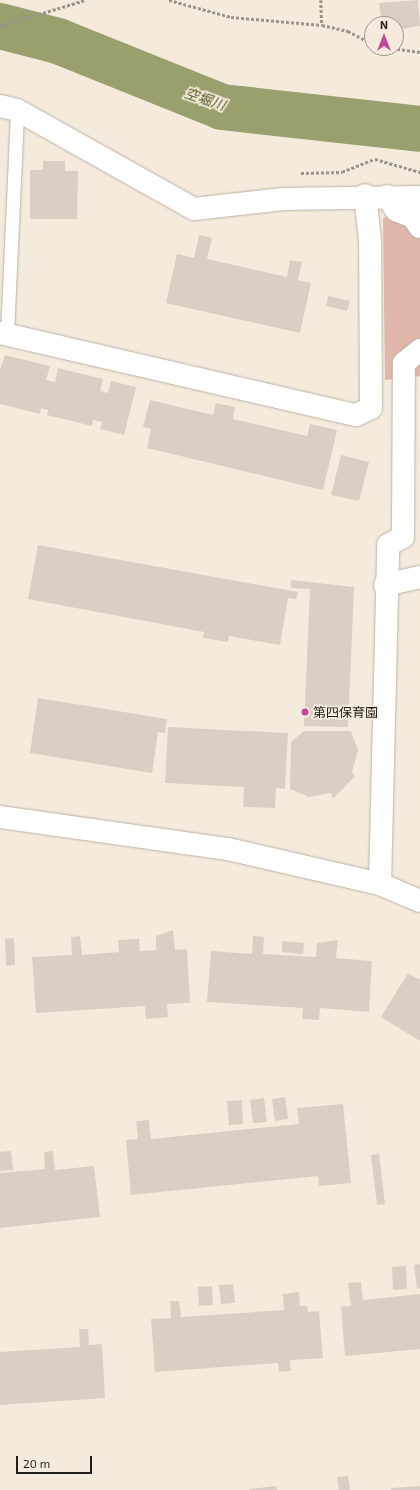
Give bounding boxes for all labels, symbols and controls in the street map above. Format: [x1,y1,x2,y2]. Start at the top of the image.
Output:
north arrow [364,16,404,56]
text: N [380,18,388,31]
water label: 空堀川 [182,84,228,114]
place label: 第四保育園 [313,704,378,720]
marker: 第四保育園 [300,707,310,717]
scale bar [18,1448,94,1474]
text: 20 m [23,1456,50,1470]

